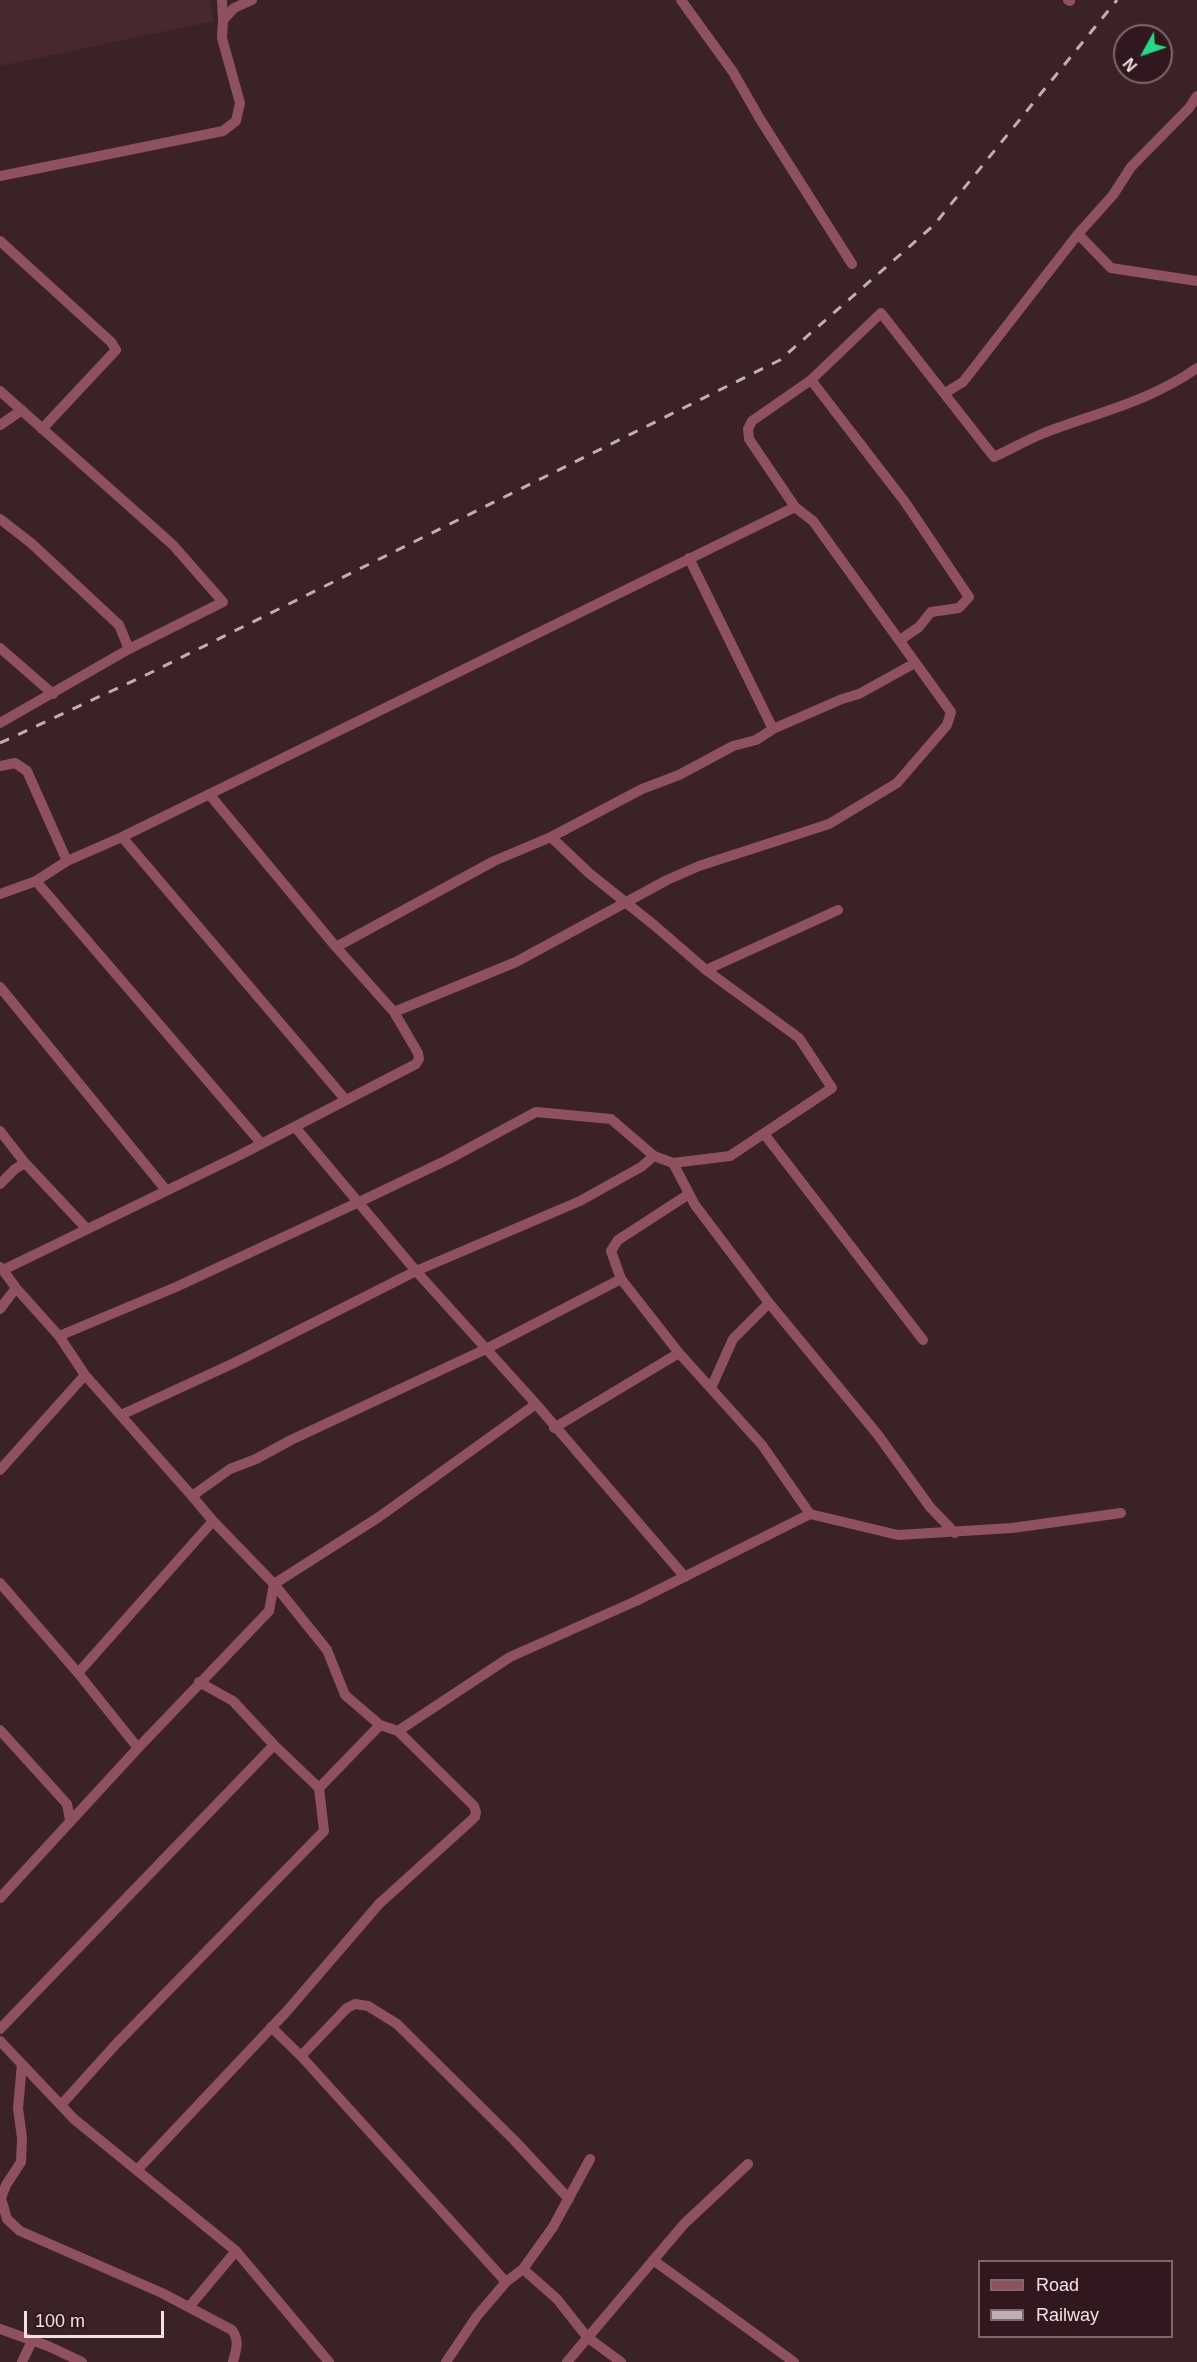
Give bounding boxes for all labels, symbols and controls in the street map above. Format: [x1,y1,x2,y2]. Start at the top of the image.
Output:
north arrow [1113,24,1173,84]
text: N [1120,55,1141,74]
legend [978,2260,1173,2338]
text: Road [1036,2275,1079,2295]
scale bar [27,2299,166,2337]
text: Railway [1036,2305,1099,2325]
text: 100 m [35,2311,85,2331]

